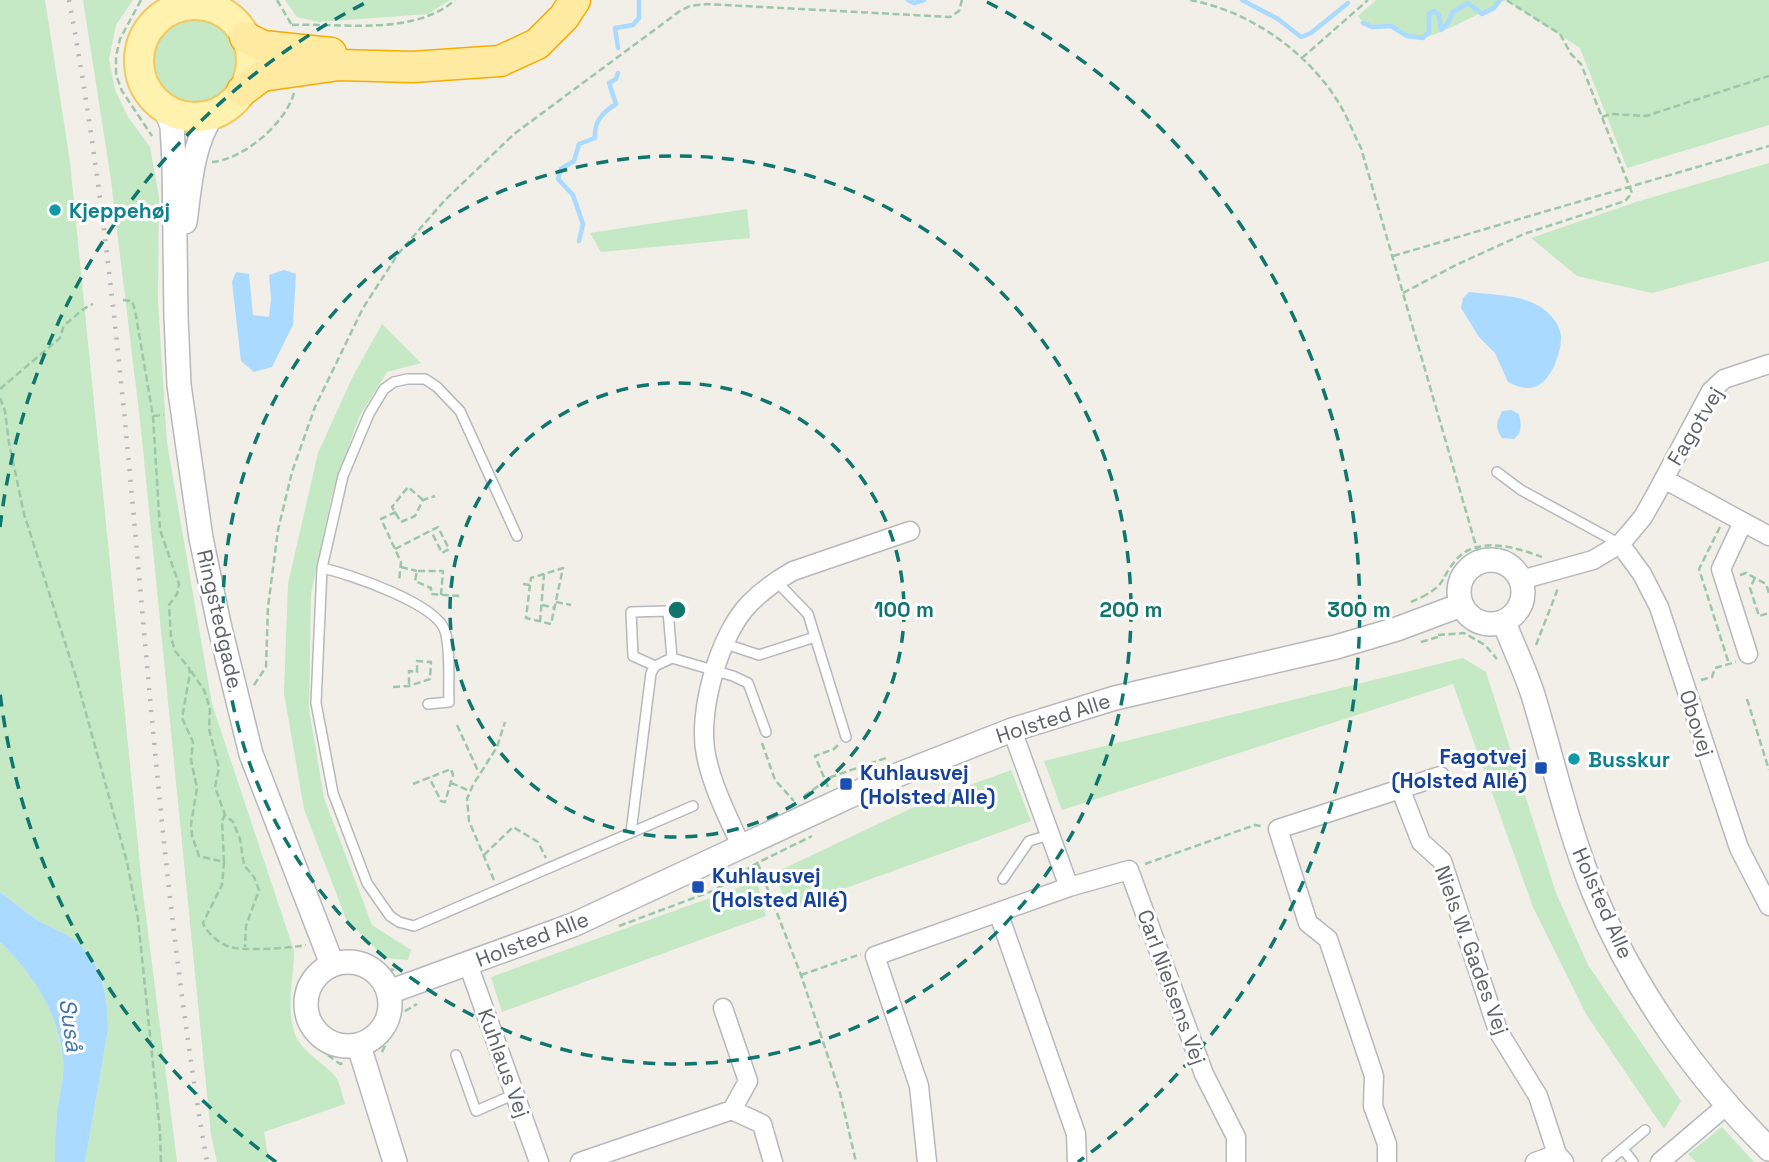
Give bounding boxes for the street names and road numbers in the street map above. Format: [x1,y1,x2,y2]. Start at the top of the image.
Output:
street label: Fagotvej [1661,382,1729,470]
street label: Ringstedgade [191,547,249,691]
street label: Obovej [1674,686,1720,760]
street label: Holsted Alle [992,687,1114,749]
street label: Holsted Alle [1566,843,1640,963]
street label: Niels W. Gades Vej [1429,862,1515,1038]
street label: Holsted Alle [472,905,592,973]
street label: Carl Nielsens Vej [1131,906,1213,1068]
street label: Kuhlaus Vej [472,1005,536,1121]

